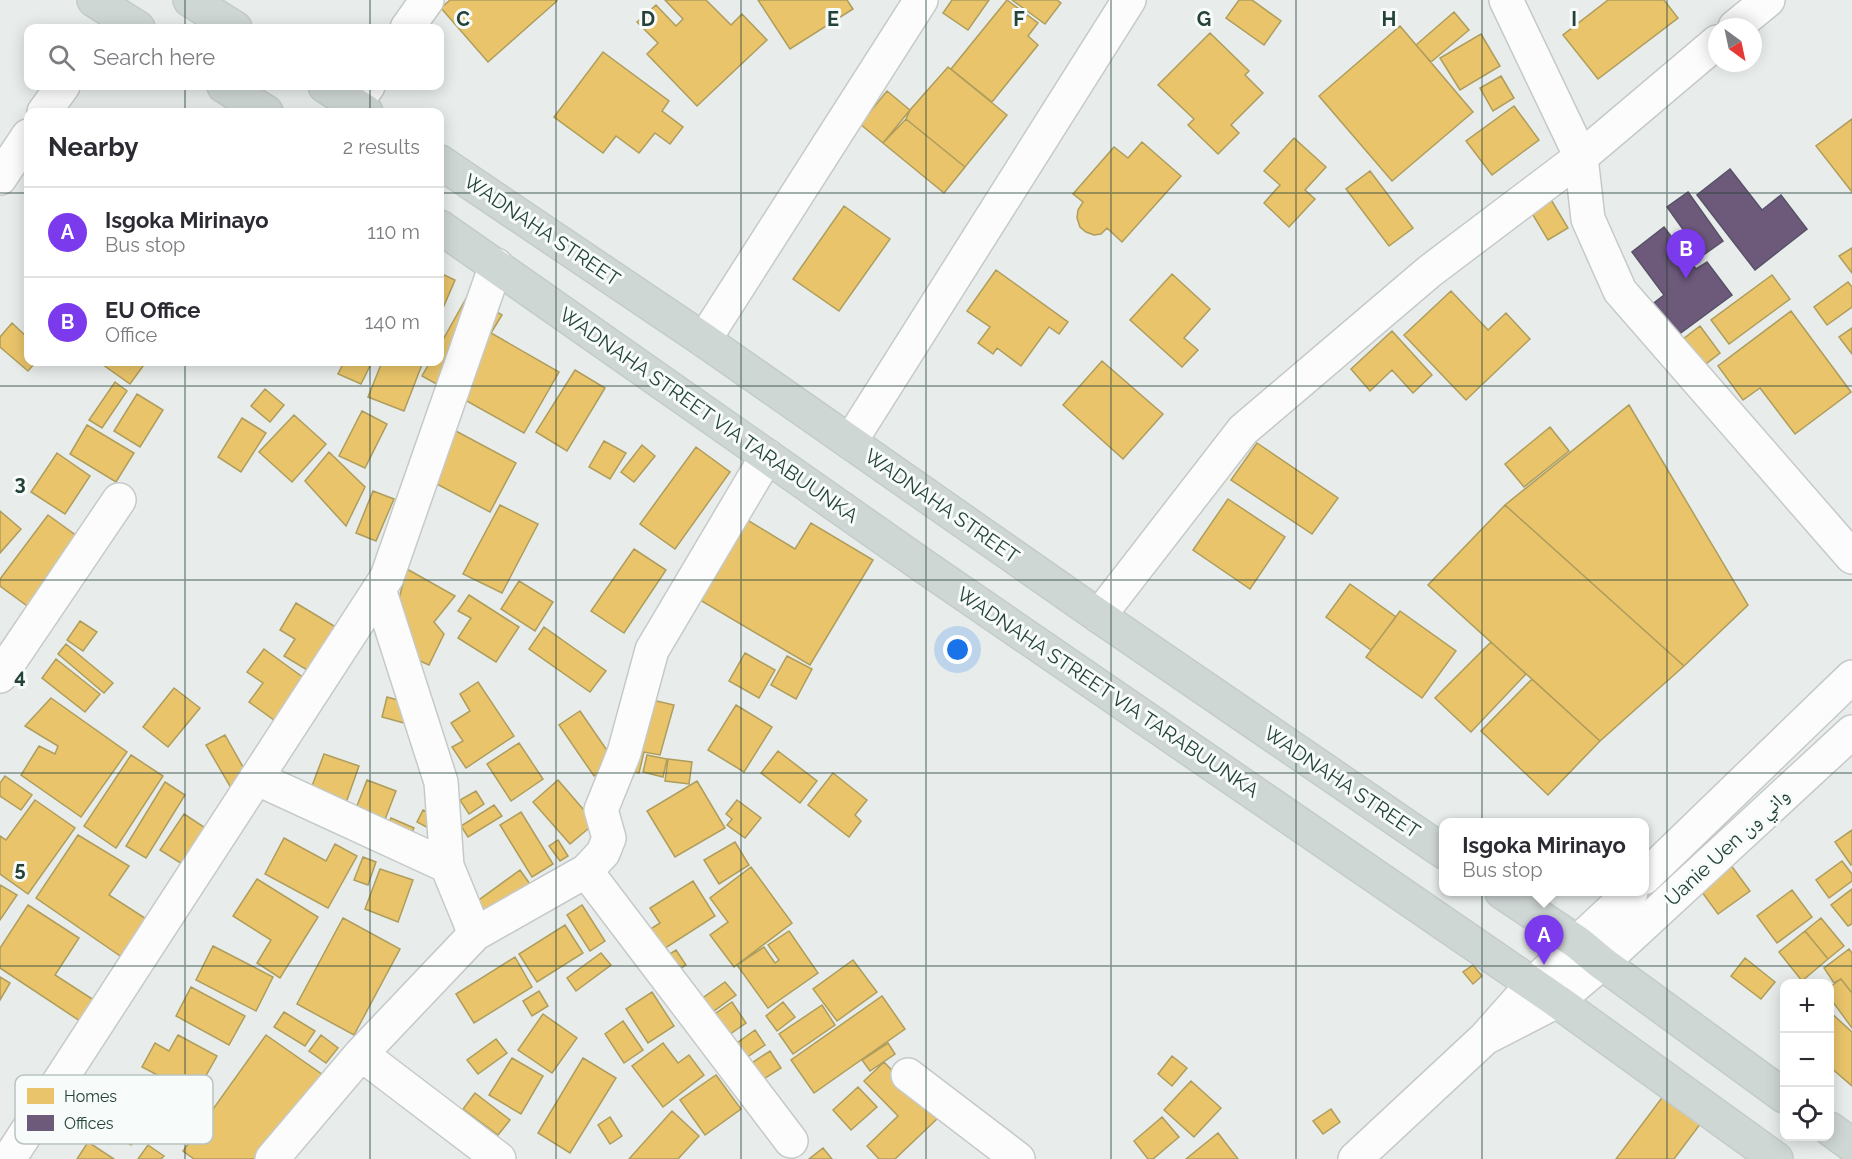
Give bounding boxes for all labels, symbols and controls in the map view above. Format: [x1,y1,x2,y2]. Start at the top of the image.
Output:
text: C [456,7,470,31]
text: D [641,7,655,31]
text: E [827,7,839,31]
text: F [1013,7,1025,31]
text: G [1197,7,1211,31]
text: H [1382,7,1396,31]
text: I [1571,7,1577,31]
north arrow [1708,18,1762,72]
search box [24,24,444,90]
icon: search [45,41,78,74]
text: Search here [93,44,215,70]
text: Nearby [48,132,138,162]
text: 2 results [343,135,420,159]
street label: WADNAHA STREET [459,169,625,291]
text: Isgoka Mirinayo [105,207,269,233]
text: A [61,220,74,244]
text: 110 m [367,220,420,244]
pin: B [1666,230,1706,279]
text: Bus stop [105,233,185,257]
text: EU Office [105,297,200,323]
street label: WADNAHA STREET VIA TARABUUNKA [555,302,863,528]
text: B [61,310,74,334]
text: 140 m [365,310,420,334]
text: Office [105,323,157,347]
street label: WADNAHA STREET [860,444,1024,568]
text: 3 [14,471,26,495]
street label: WADNAHA STREET VIA TARABUUNKA [952,582,1264,803]
your location [943,635,972,664]
text: 4 [14,664,26,688]
street label: WADNAHA STREET [1259,721,1425,843]
street label: Uanie Uen واني ون [1660,783,1797,914]
popup [1439,818,1649,896]
text: Isgoka Mirinayo [1462,832,1626,858]
text: 5 [14,857,26,881]
text: Bus stop [1462,858,1543,882]
pin: A [1524,916,1564,965]
map controls [1780,979,1834,1141]
button: + [1780,979,1834,1033]
button: − [1780,1033,1834,1087]
legend [15,1075,213,1144]
text: Homes [64,1087,117,1106]
button: locate [1780,1087,1834,1141]
text: Offices [64,1114,114,1133]

